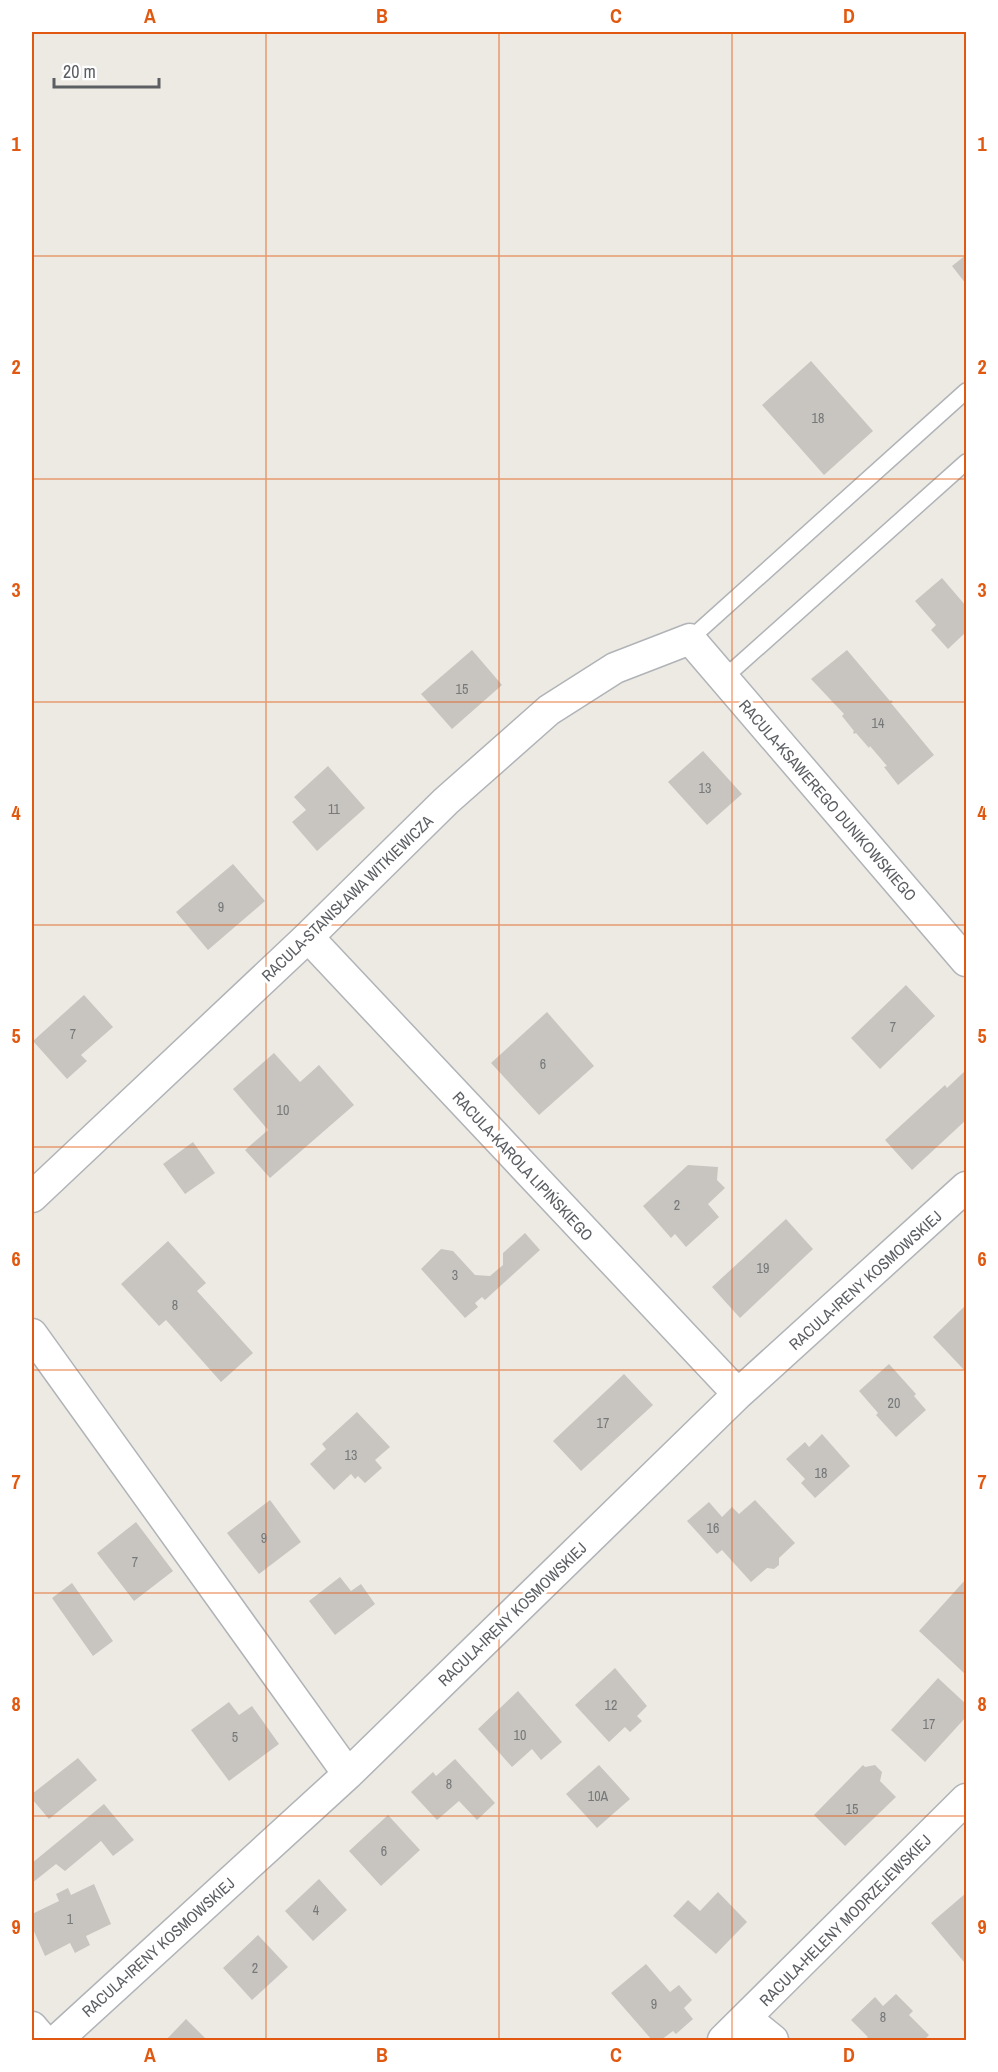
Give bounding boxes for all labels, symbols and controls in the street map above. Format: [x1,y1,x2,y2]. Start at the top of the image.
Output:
text: A [144,2,156,29]
text: B [376,2,388,29]
text: C [610,2,622,29]
text: D [843,2,855,29]
scale bar [54,51,159,89]
text: 20 m [63,59,96,84]
text: 1 [11,130,21,157]
text: 1 [977,130,987,157]
text: 2 [11,353,21,380]
text: 2 [977,353,987,380]
house number: 18 [812,409,824,427]
text: 3 [11,576,21,603]
text: 3 [977,576,987,603]
house number: 15 [456,680,468,698]
street label: RACULA-KSAWEREGO DUNIKOWSKIEGO [734,694,922,906]
house number: 14 [872,714,885,732]
house number: 13 [699,779,711,797]
text: 4 [11,799,21,826]
text: 4 [977,799,987,826]
house number: 11 [328,800,341,818]
street label: RACULA-STANISŁAWA WITKIEWICZA [256,810,438,986]
house number: 9 [218,898,224,916]
house number: 7 [890,1018,896,1036]
text: 5 [11,1022,21,1049]
text: 5 [977,1022,987,1049]
house number: 7 [70,1025,76,1043]
house number: 6 [540,1055,546,1073]
street label: RACULA-KAROLA LIPIŃSKIEGO [448,1086,598,1246]
house number: 10 [277,1101,289,1119]
house number: 2 [674,1196,680,1214]
street label: RACULA-IRENY KOSMOWSKIEJ [784,1205,946,1355]
text: 6 [11,1245,21,1272]
text: 6 [977,1245,987,1272]
house number: 19 [757,1259,769,1277]
house number: 3 [452,1266,458,1284]
house number: 8 [172,1296,178,1314]
house number: 20 [888,1394,900,1412]
house number: 17 [597,1414,609,1432]
house number: 13 [345,1446,357,1464]
house number: 18 [815,1464,827,1482]
text: 7 [11,1468,21,1495]
text: 7 [977,1468,987,1495]
house number: 16 [707,1519,719,1537]
house number: 9 [261,1529,267,1547]
street label: RACULA-IRENY KOSMOWSKIEJ [433,1537,591,1691]
house number: 7 [132,1553,138,1571]
text: 8 [11,1690,21,1717]
text: 8 [977,1690,987,1717]
house number: 12 [605,1696,617,1714]
house number: 17 [923,1715,935,1733]
house number: 10 [514,1726,526,1744]
house number: 5 [232,1728,238,1746]
house number: 8 [446,1775,452,1793]
house number: 10A [588,1787,609,1805]
house number: 15 [846,1800,858,1818]
street label: RACULA-HELENY MODRZEJEWSKIEJ [754,1829,936,2011]
house number: 6 [381,1842,387,1860]
street label: RACULA-IRENY KOSMOWSKIEJ [77,1872,239,2022]
house number: 4 [313,1901,320,1919]
house number: 1 [67,1910,74,1928]
text: 9 [11,1913,21,1940]
text: 9 [977,1913,987,1940]
house number: 2 [252,1959,258,1977]
house number: 9 [651,1995,657,2013]
house number: 8 [880,2008,886,2026]
text: A [144,2041,156,2068]
text: B [376,2041,388,2068]
text: C [610,2041,622,2068]
text: D [843,2041,855,2068]

